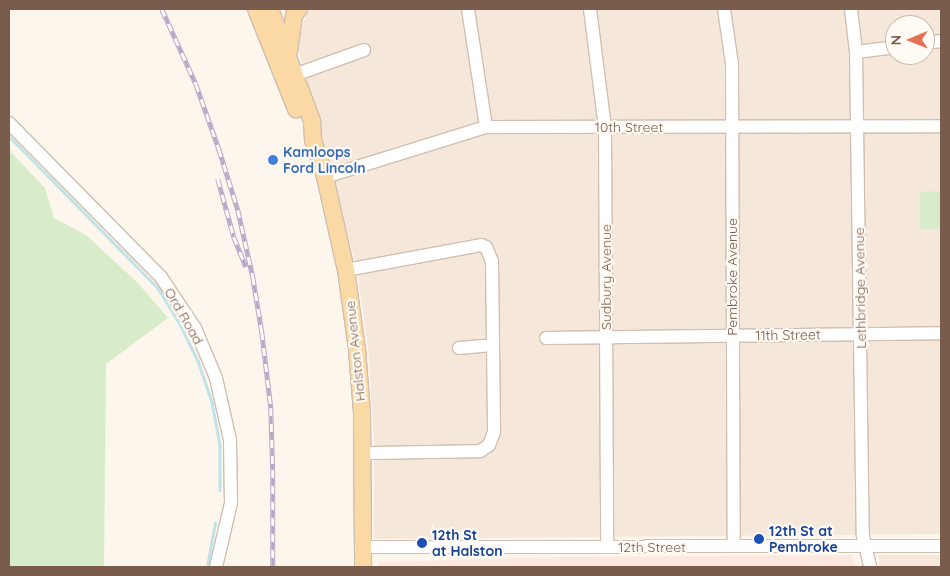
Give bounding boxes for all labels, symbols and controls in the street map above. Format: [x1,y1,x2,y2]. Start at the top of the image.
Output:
north arrow [885,15,935,65]
text: N [887,35,905,46]
street label: 10th Street [595,119,663,135]
place label: Kamloops Ford Lincoln [283,144,366,176]
marker: Kamloops Ford Lincoln [267,154,279,166]
street label: Pembroke Avenue [724,218,740,336]
street label: Sudbury Avenue [598,224,614,330]
street label: Lethbridge Avenue [851,227,869,349]
street label: Ord Road [161,285,207,347]
street label: Halston Avenue [341,300,369,402]
street label: 11th Street [755,326,821,344]
place label: 12th St at Pembroke [769,523,838,556]
place label: 12th St at Halston [432,527,503,560]
marker: 12th St at Pembroke [753,533,765,545]
marker: 12th St at Halston [416,537,428,549]
street label: 12th Street [618,539,686,555]

